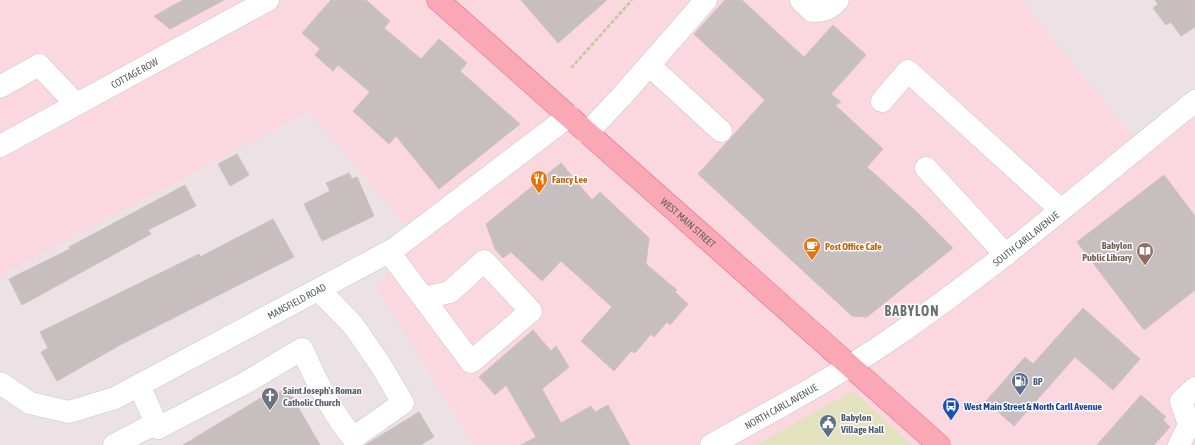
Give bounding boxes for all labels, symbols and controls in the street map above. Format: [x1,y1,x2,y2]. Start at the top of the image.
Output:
street label: COTTAGE ROW [109,56,161,91]
restaurant icon: Fancy Lee [529,169,549,194]
place label: Fancy Lee [552,174,588,185]
street label: WEST MAIN STREET [659,196,718,250]
street label: SOUTH CARLL AVENUE [991,209,1062,268]
cafe icon: Post Office Cafe [802,236,822,261]
place label: Babylon Public Library [1082,240,1133,263]
place label: Post Office Cafe [825,241,882,252]
library icon: Babylon Public Library [1135,241,1155,266]
street label: MANSFIELD ROAD [266,281,328,322]
district label: BABYLON [885,303,939,319]
fuel station icon: BP [1010,371,1030,396]
place label: BP [1033,376,1043,387]
street label: NORTH CARLL AVENUE [743,381,820,431]
place label: Saint Joseph's Roman Catholic Church [283,385,362,408]
church icon: Saint Joseph's Roman Catholic Church [260,386,280,411]
bus stop icon: West Main Street & North Carll Avenue [941,396,961,421]
place label: West Main Street & North Carll Avenue [963,401,1102,412]
place label: Babylon Village Hall [840,412,884,435]
public building icon: Babylon Village Hall [818,413,838,438]

